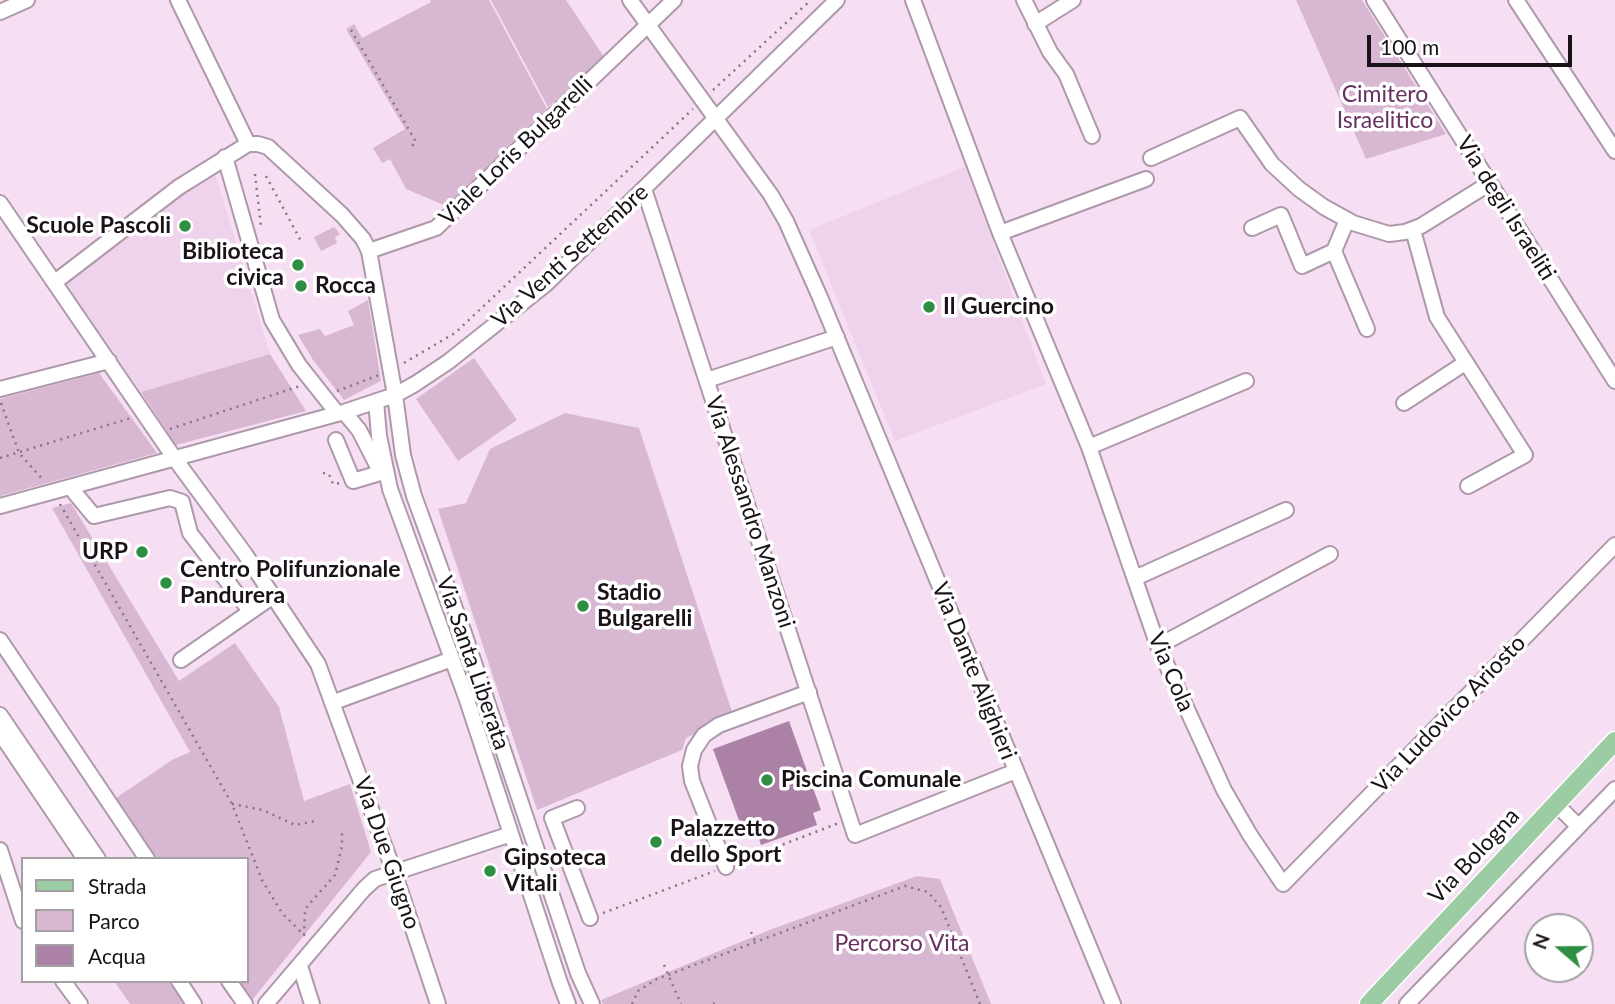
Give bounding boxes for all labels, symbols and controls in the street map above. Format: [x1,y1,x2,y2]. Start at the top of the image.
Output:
scale bar [1370,21,1575,65]
text: 100 m [1380,34,1439,59]
street label: Viale Loris Bulgarelli [434,71,598,231]
park label: Cimitero Israelitico [1337,81,1433,135]
street label: Via degli Israeliti [1451,131,1561,285]
street label: Via Venti Settembre [486,178,654,334]
place label: Scuole Pascoli [26,212,171,240]
marker: Scuole Pascoli [177,218,193,234]
place label: Biblioteca civica [182,238,284,292]
marker: Biblioteca civica [290,257,306,273]
place label: Rocca [315,272,376,300]
marker: Rocca [293,278,309,294]
place label: Il Guercino [943,293,1054,321]
marker: Il Guercino [921,299,937,315]
street label: Via Alessandro Manzoni [699,393,801,631]
place label: URP [82,538,128,566]
marker: URP [134,544,150,560]
place label: Centro Polifunzionale Pandurera [180,556,401,610]
street label: Via Santa Liberata [430,573,516,753]
marker: Centro Polifunzionale Pandurera [158,575,174,591]
street label: Via Dante Alighieri [926,578,1022,764]
place label: Stadio Bulgarelli [597,579,692,633]
marker: Stadio Bulgarelli [575,598,591,614]
street label: Via Cola [1142,628,1200,716]
street label: Via Ludovico Ariosto [1367,629,1531,799]
place label: Piscina Comunale [781,766,961,794]
marker: Piscina Comunale [759,772,775,788]
street label: Via Due Giugno [348,773,426,933]
street label: Via Bologna [1423,802,1525,910]
place label: Palazzetto dello Sport [670,815,781,869]
marker: Palazzetto dello Sport [648,834,664,850]
place label: Gipsoteca Vitali [504,844,606,898]
legend [21,857,248,983]
marker: Gipsoteca Vitali [482,863,498,879]
text: Strada [88,873,147,898]
text: Parco [88,908,140,933]
north arrow [1524,913,1594,983]
park label: Percorso Vita [834,930,970,958]
text: N [1527,931,1554,952]
text: Acqua [88,943,146,968]

